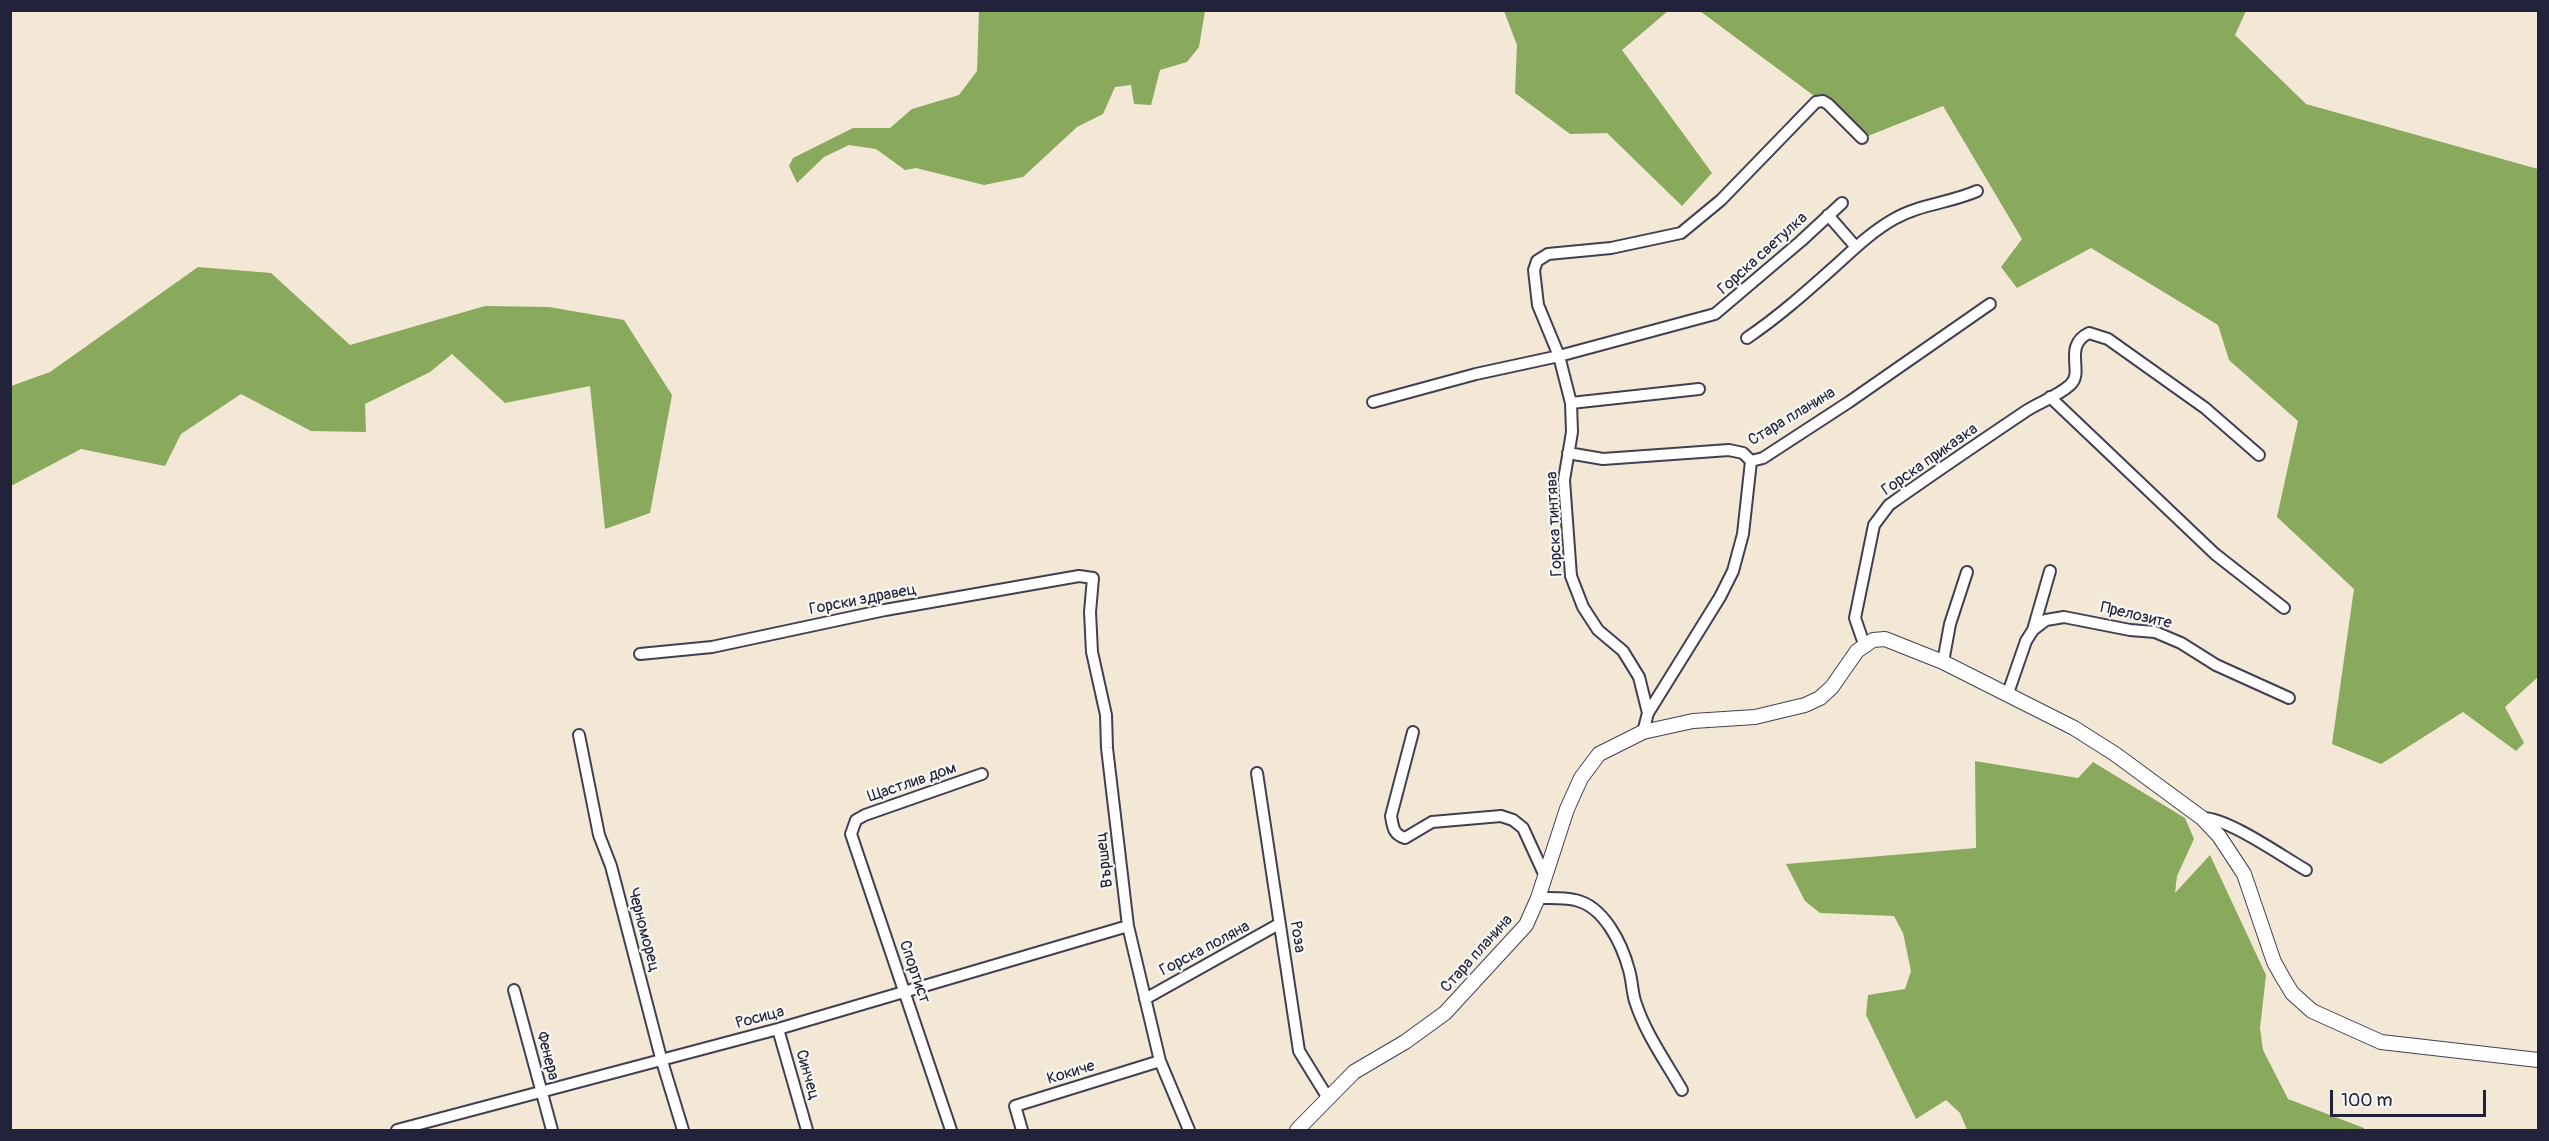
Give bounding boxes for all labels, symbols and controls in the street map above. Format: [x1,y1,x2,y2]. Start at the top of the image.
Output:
street label: Горска светулка [1714,209,1812,299]
street label: Стара планина [1745,383,1839,451]
street label: Горска приказка [1878,420,1982,500]
street label: Горска тинтява [1543,471,1567,577]
street label: Горски здравец [808,580,918,620]
street label: Прелозите [2098,598,2174,634]
street label: Щастлив дом [865,759,959,807]
street label: Вършец [1092,831,1118,889]
street label: Черноморец [623,886,663,974]
street label: Стара планина [1437,911,1517,997]
street label: Горска поляна [1157,917,1253,981]
street label: Роза [1285,920,1309,954]
street label: Спортист [894,938,934,1006]
street label: Росица [734,1002,786,1034]
street label: Фенера [531,1030,563,1082]
street label: Синчец [791,1048,823,1102]
street label: Кокиче [1045,1057,1097,1089]
scale bar [2333,1078,2489,1116]
text: 100 m [2341,1089,2393,1112]

